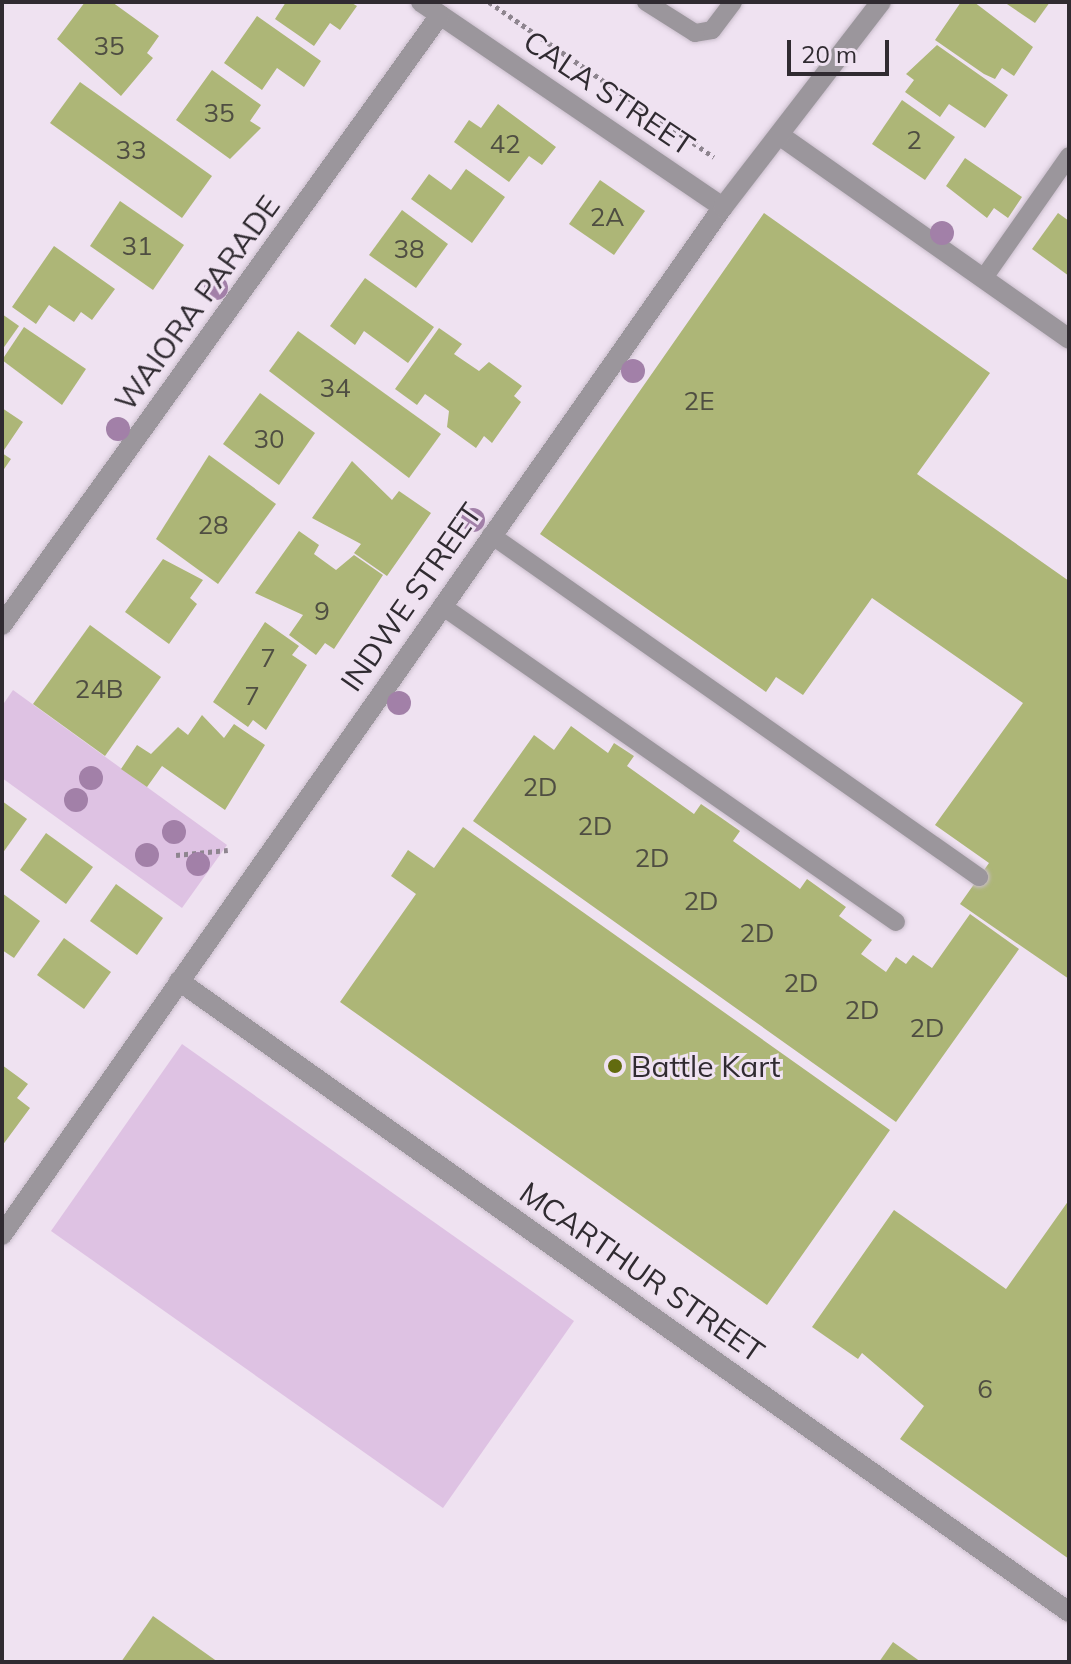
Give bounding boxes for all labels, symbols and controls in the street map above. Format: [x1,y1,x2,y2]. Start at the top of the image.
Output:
street label: CALA STREET [517,23,701,163]
scale bar [791,24,893,74]
house number: 35 [93,30,125,62]
text: 20 m [801,39,857,69]
house number: 35 [203,97,235,129]
house number: 2 [906,124,922,156]
house number: 42 [489,128,521,160]
house number: 33 [115,134,147,166]
street label: WAIORA PARADE [107,188,287,418]
house number: 2A [590,201,624,233]
house number: 31 [121,230,153,262]
house number: 38 [393,233,425,265]
house number: 34 [319,372,351,404]
house number: 2E [684,385,714,417]
house number: 30 [253,423,285,455]
street label: INDWE STREET [333,496,489,698]
house number: 28 [197,509,229,541]
house number: 9 [314,595,330,627]
house number: 7 [260,642,276,674]
house number: 24B [75,673,123,705]
house number: 7 [244,680,260,712]
house number: 2D [522,771,558,803]
house number: 2D [577,810,613,842]
house number: 2D [634,842,670,874]
house number: 2D [683,885,719,917]
house number: 2D [739,917,775,949]
house number: 2D [783,967,819,999]
house number: 2D [844,994,880,1026]
house number: 2D [909,1012,945,1044]
place label: Battle Kart [631,1048,780,1084]
marker: Battle Kart [606,1057,624,1075]
street label: MCARTHUR STREET [513,1174,771,1370]
house number: 6 [977,1373,993,1405]

